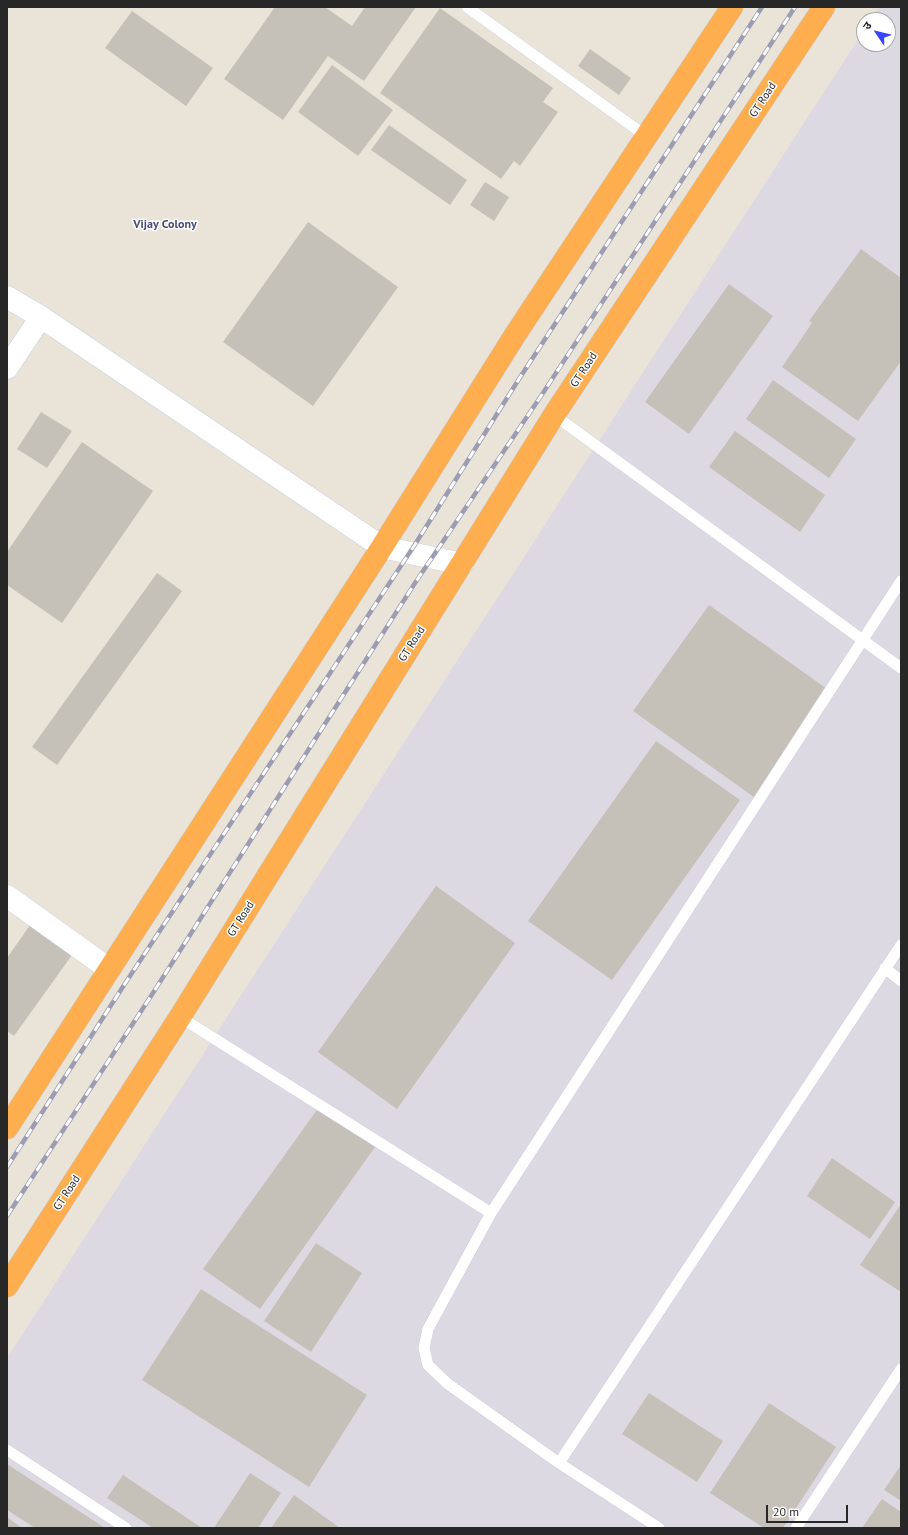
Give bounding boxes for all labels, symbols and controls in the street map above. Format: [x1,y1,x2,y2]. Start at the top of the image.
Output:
north arrow [856,12,896,52]
text: उ [859,19,875,32]
street label: GT Road [747,80,779,120]
district label: Vijay Colony [133,218,197,232]
street label: GT Road [568,350,600,390]
street label: GT Road [396,624,428,664]
street label: GT Road [225,899,257,939]
street label: GT Road [51,1173,83,1213]
scale bar [768,1497,850,1523]
text: 20 m [773,1504,799,1519]

